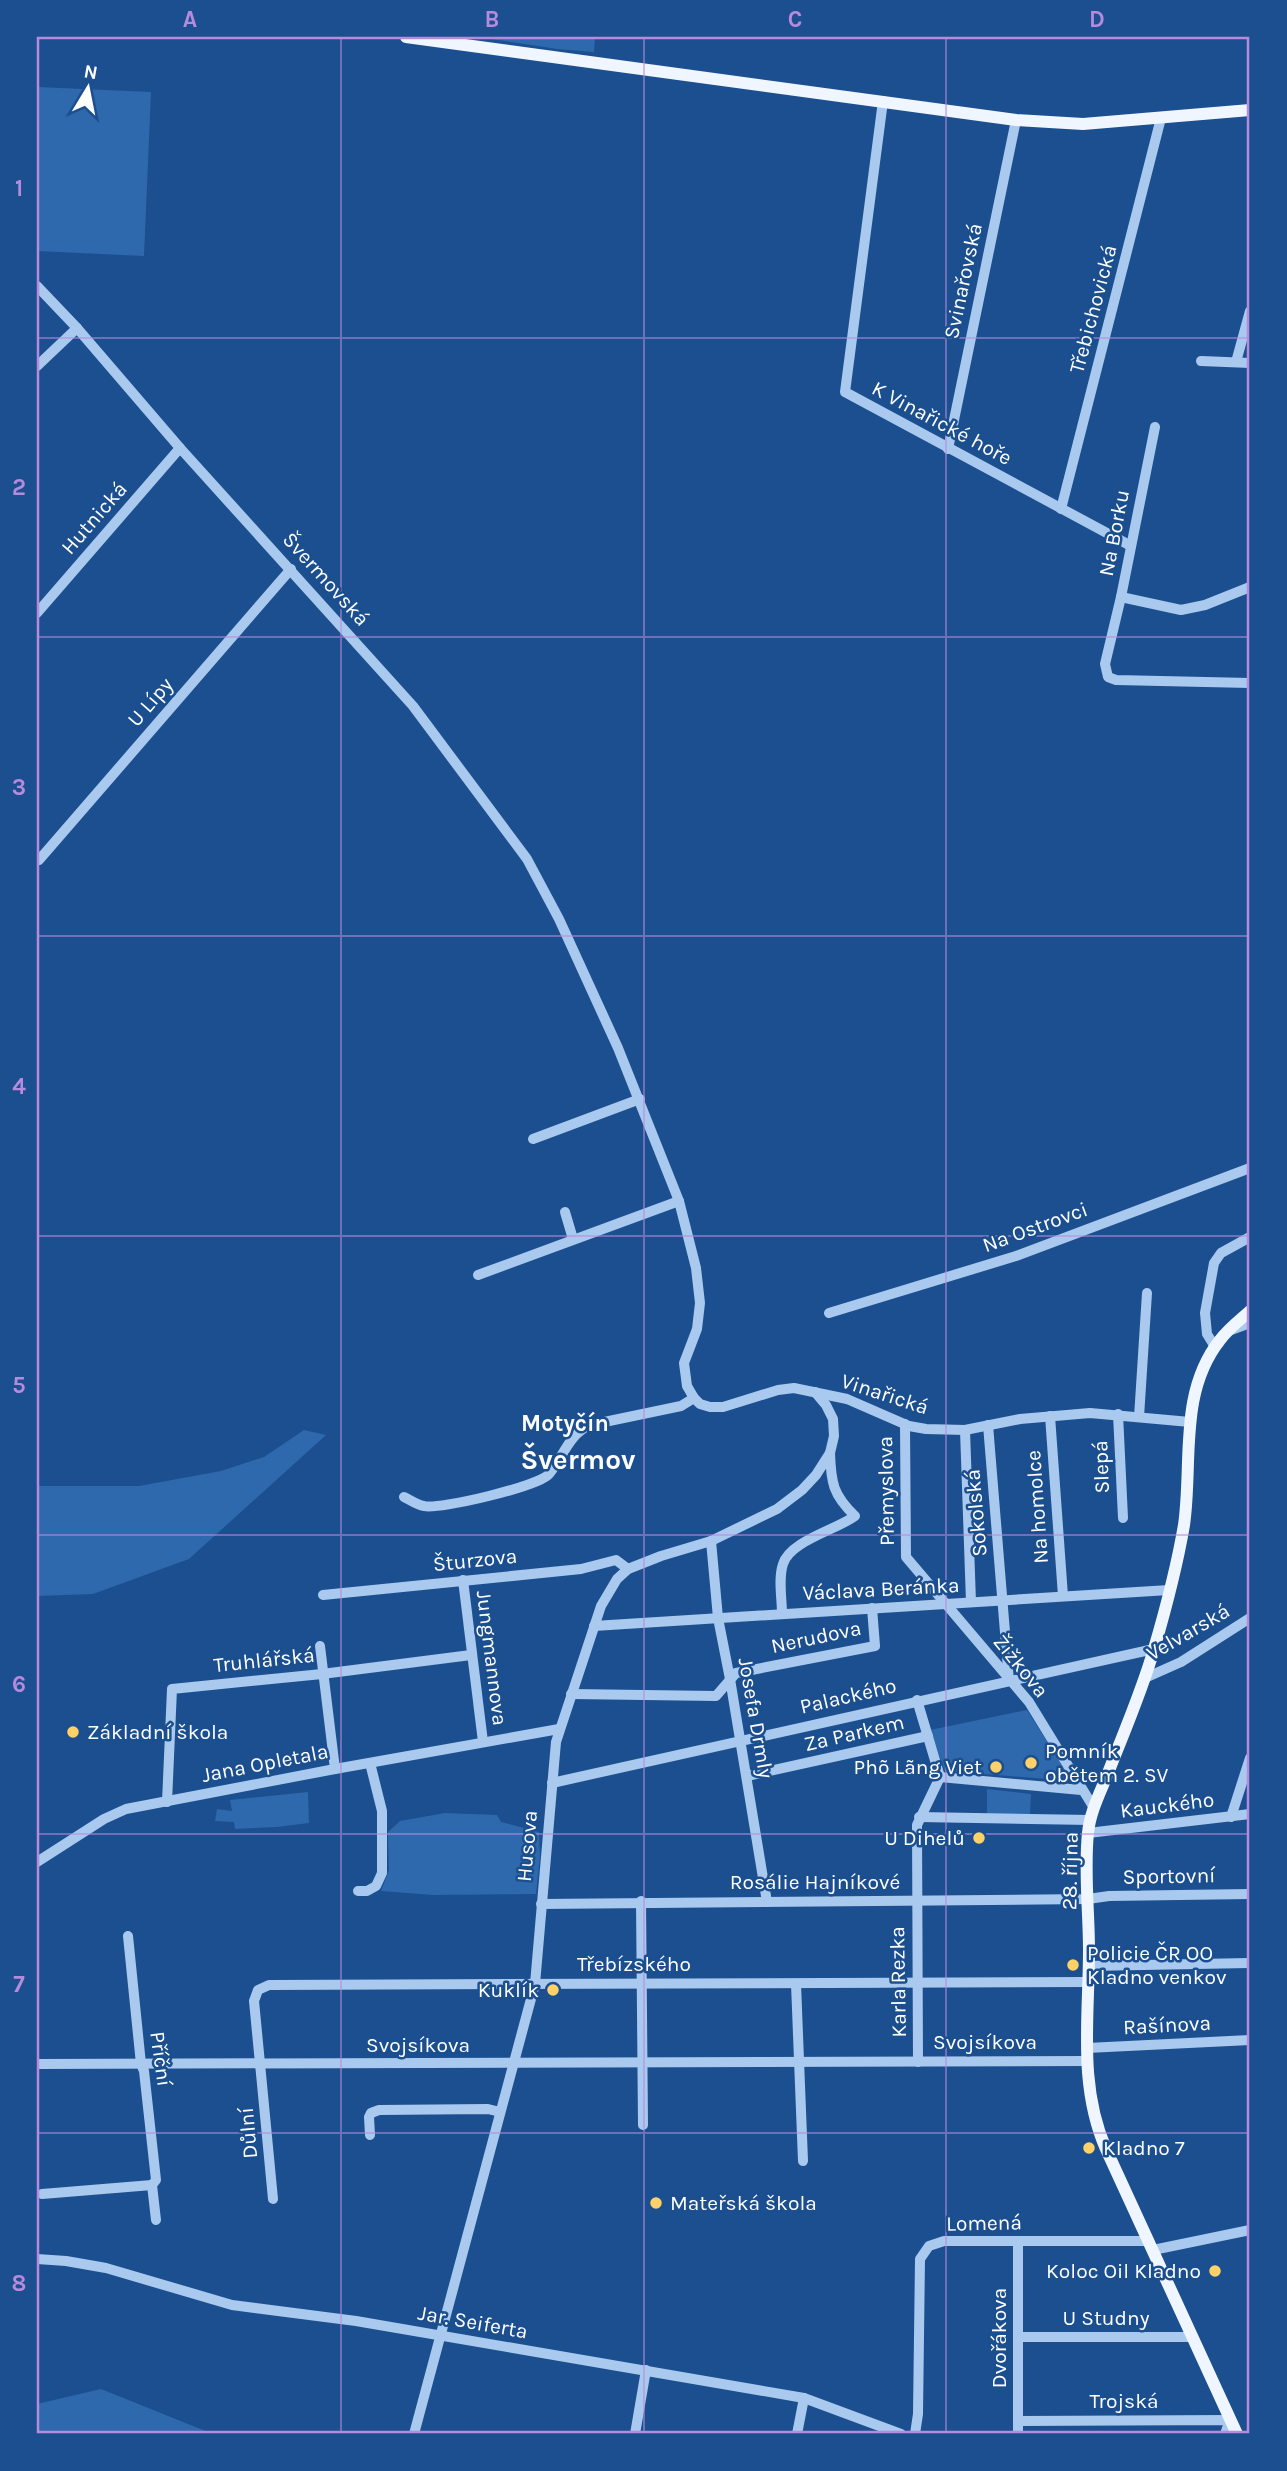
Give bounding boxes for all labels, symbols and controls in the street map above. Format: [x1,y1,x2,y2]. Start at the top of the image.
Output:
text: A [183,6,197,33]
text: B [485,6,499,33]
text: C [788,6,802,33]
text: D [1089,6,1105,33]
north arrow [52,52,122,122]
text: N [82,60,99,84]
text: 1 [15,175,23,202]
street label: Svinařovská [939,221,987,341]
street label: Třebichovická [1064,242,1122,376]
street label: K Vinařické hoře [868,376,1016,470]
text: 2 [12,474,26,501]
street label: Hutnická [56,477,132,559]
street label: Na Borku [1094,488,1134,578]
street label: Švermovská [278,527,374,631]
street label: U Lípy [122,673,178,731]
text: 3 [12,774,26,801]
text: 4 [12,1073,26,1100]
street label: Na Ostrovci [979,1197,1091,1257]
street label: Vinařická [838,1369,932,1419]
text: 5 [12,1372,26,1399]
district label: Motyčín [521,1410,609,1437]
street label: Přemyslova [873,1436,899,1546]
street label: Slepá [1088,1440,1114,1494]
district label: Švermov [520,1442,636,1476]
street label: Na homolce [1021,1449,1053,1565]
street label: Sokolská [960,1468,992,1558]
street label: Šturzova [432,1544,518,1576]
street label: Václava Beránka [802,1573,960,1605]
street label: Jungmannova [472,1589,512,1727]
street label: Velvarská [1142,1599,1234,1665]
street label: Nerudova [769,1616,863,1658]
street label: Žižkova [988,1630,1054,1702]
street label: Truhlářská [212,1643,316,1677]
street label: Josefa Drmly [734,1656,778,1781]
text: 6 [12,1671,26,1698]
street label: Palackého [797,1673,899,1719]
street label: Za Parkem [802,1710,906,1756]
place label: Základní škola [87,1720,228,1744]
marker: Základní škola [65,1724,81,1740]
street label: Jana Opletala [200,1739,330,1787]
place label: Pomník obětem 2. SV [1045,1739,1169,1787]
place label: Phõ Lãng Viet [854,1755,982,1779]
marker: Pomník obětem 2. SV [1023,1755,1039,1771]
marker: Phõ Lãng Viet [988,1759,1004,1775]
street label: Kauckého [1119,1787,1215,1823]
street label: Husova [512,1809,542,1883]
place label: U Dihelů [884,1826,965,1850]
marker: U Dihelů [971,1830,987,1846]
street label: 28. října [1057,1832,1083,1910]
street label: Sportovní [1122,1863,1216,1889]
street label: Rosálie Hajníkové [730,1870,900,1894]
street label: Karla Rezka [885,1926,911,2038]
place label: Policie ČR OO Kladno venkov [1087,1941,1227,1989]
street label: Třebízského [577,1952,691,1976]
marker: Policie ČR OO Kladno venkov [1065,1957,1081,1973]
text: 7 [13,1971,25,1998]
place label: Kuklík [478,1978,539,2002]
marker: Kuklík [545,1982,561,1998]
street label: Rašínova [1122,2011,1212,2039]
street label: Příční [145,2030,177,2089]
street label: Svojsíkova [933,2030,1037,2054]
street label: Svojsíkova [366,2033,470,2057]
street label: Důlní [234,2106,262,2160]
place label: Kladno 7 [1103,2136,1185,2160]
marker: Kladno 7 [1081,2140,1097,2156]
place label: Mateřská škola [670,2191,817,2215]
marker: Mateřská škola [648,2195,664,2211]
street label: Lomená [946,2210,1022,2236]
place label: Koloc Oil Kladno [1046,2259,1201,2283]
marker: Koloc Oil Kladno [1207,2263,1223,2279]
text: 8 [12,2270,26,2297]
street label: Dvořákova [987,2288,1011,2388]
street label: Jar. Seiferta [416,2301,530,2343]
street label: U Studny [1063,2306,1150,2330]
street label: Trojská [1089,2389,1159,2413]

